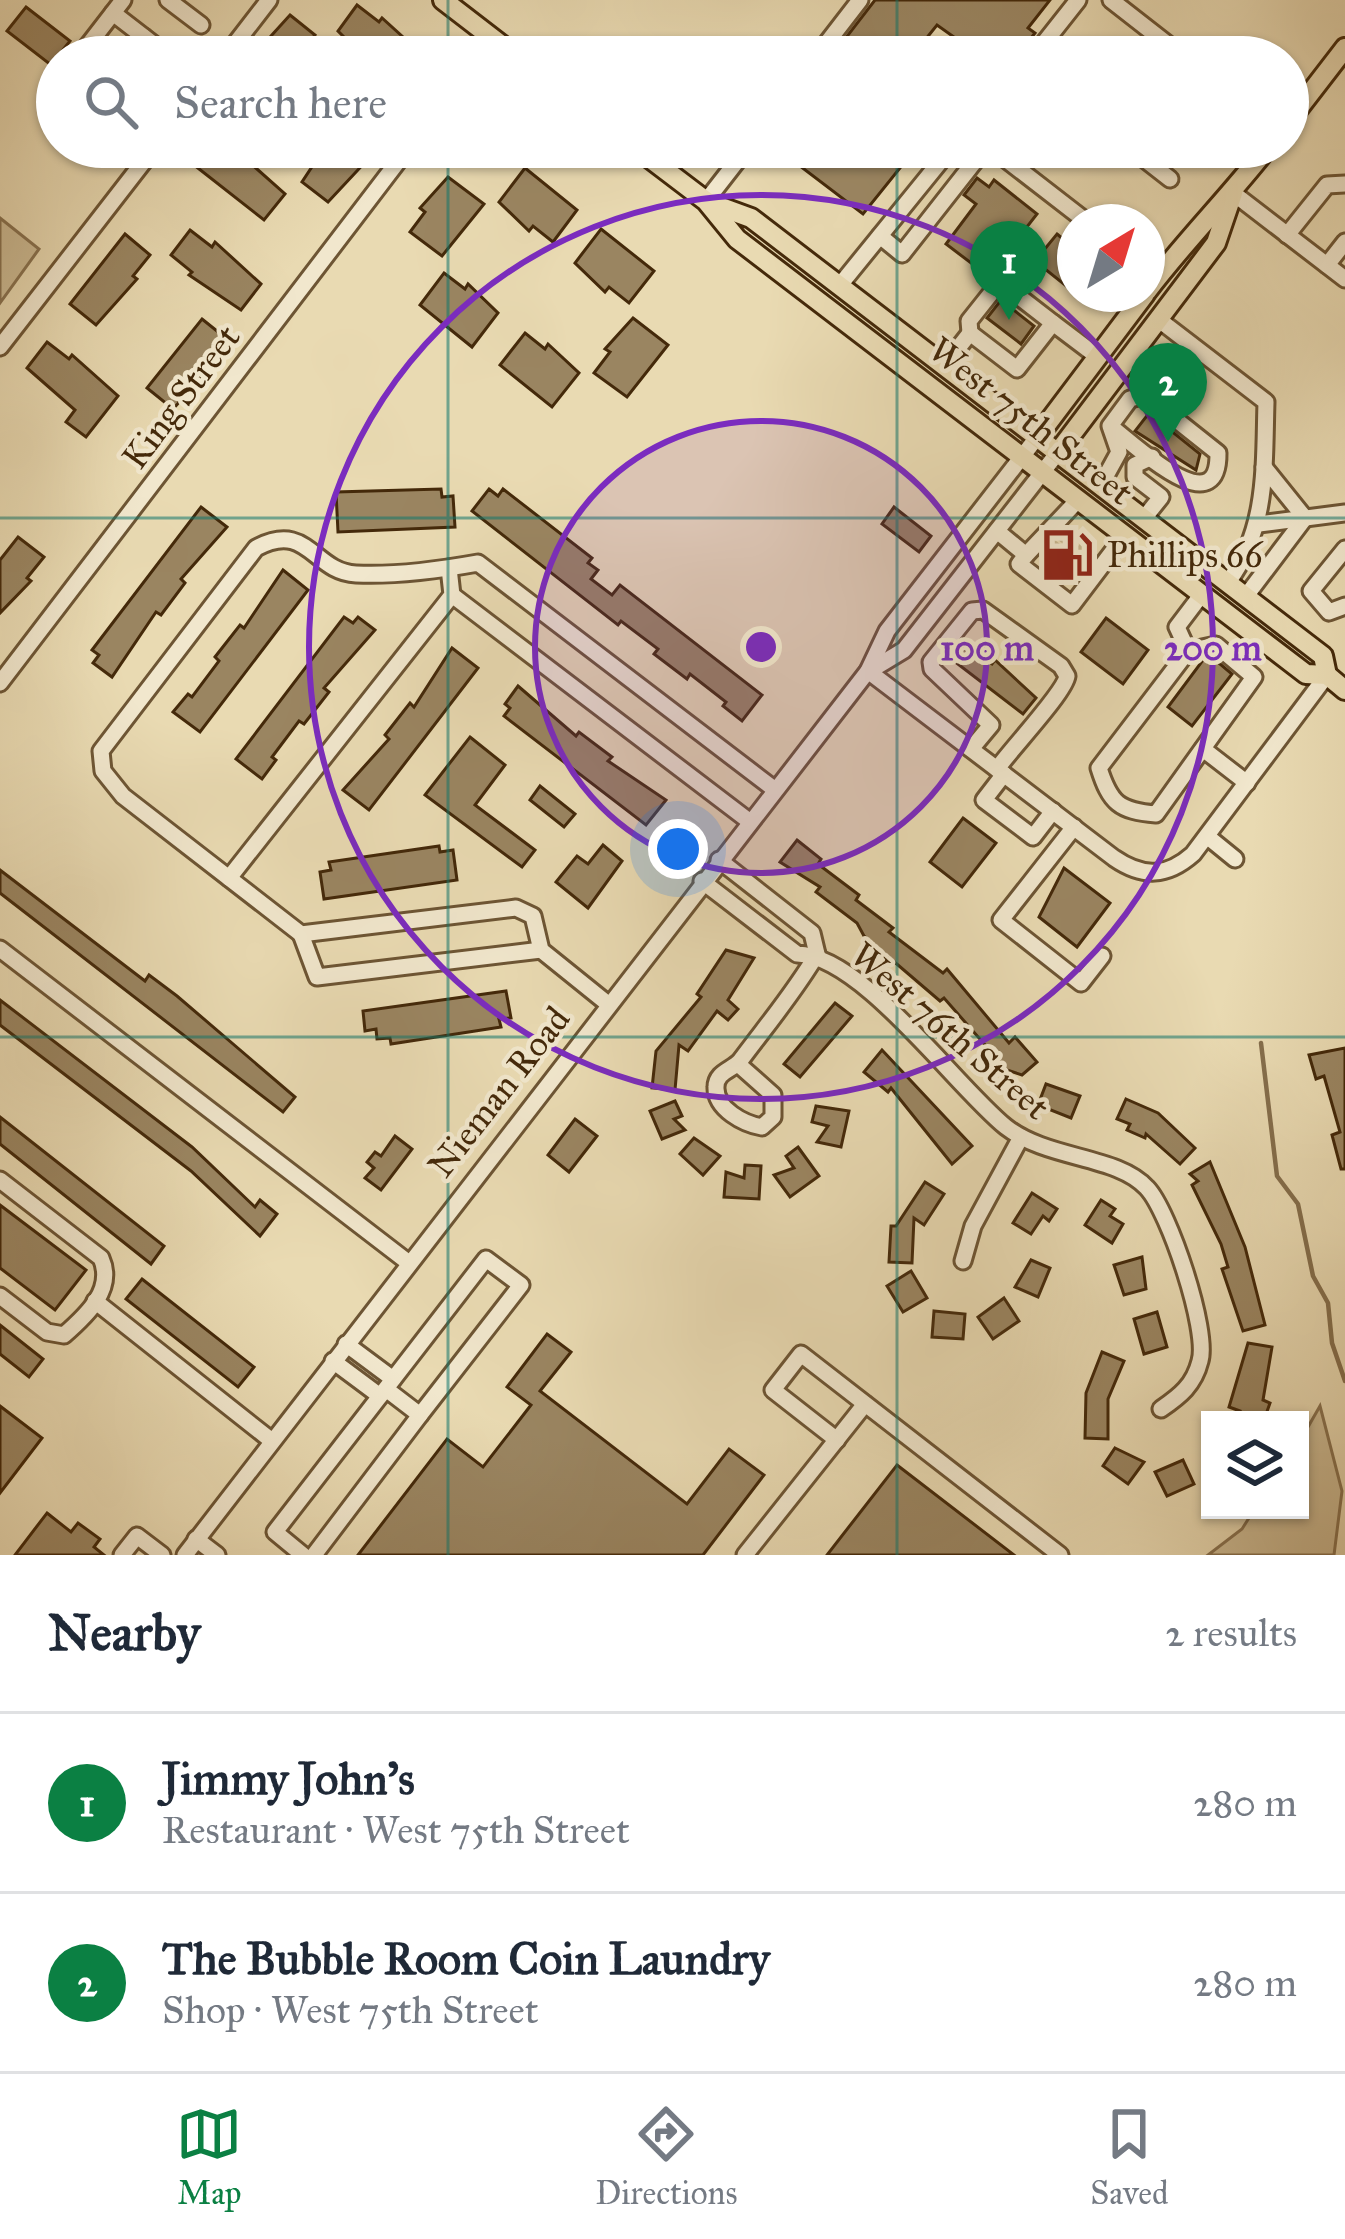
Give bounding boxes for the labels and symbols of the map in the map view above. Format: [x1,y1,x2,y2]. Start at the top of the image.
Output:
north arrow [1057,204,1165,312]
pin: 1 [970,221,1048,320]
street label: King Street [113,316,250,478]
street label: West 75th Street [920,328,1142,515]
pin: 2 [1129,343,1207,442]
fuel station icon: Phillips 66 [1038,526,1096,584]
place label: Phillips 66 [1107,533,1264,577]
centre of rings [740,626,782,668]
text: 100 m [940,626,1035,670]
text: 200 m [1164,626,1263,670]
your location [648,819,708,879]
street label: West 76th Street [842,933,1059,1129]
street label: Nieman Road [419,998,579,1186]

